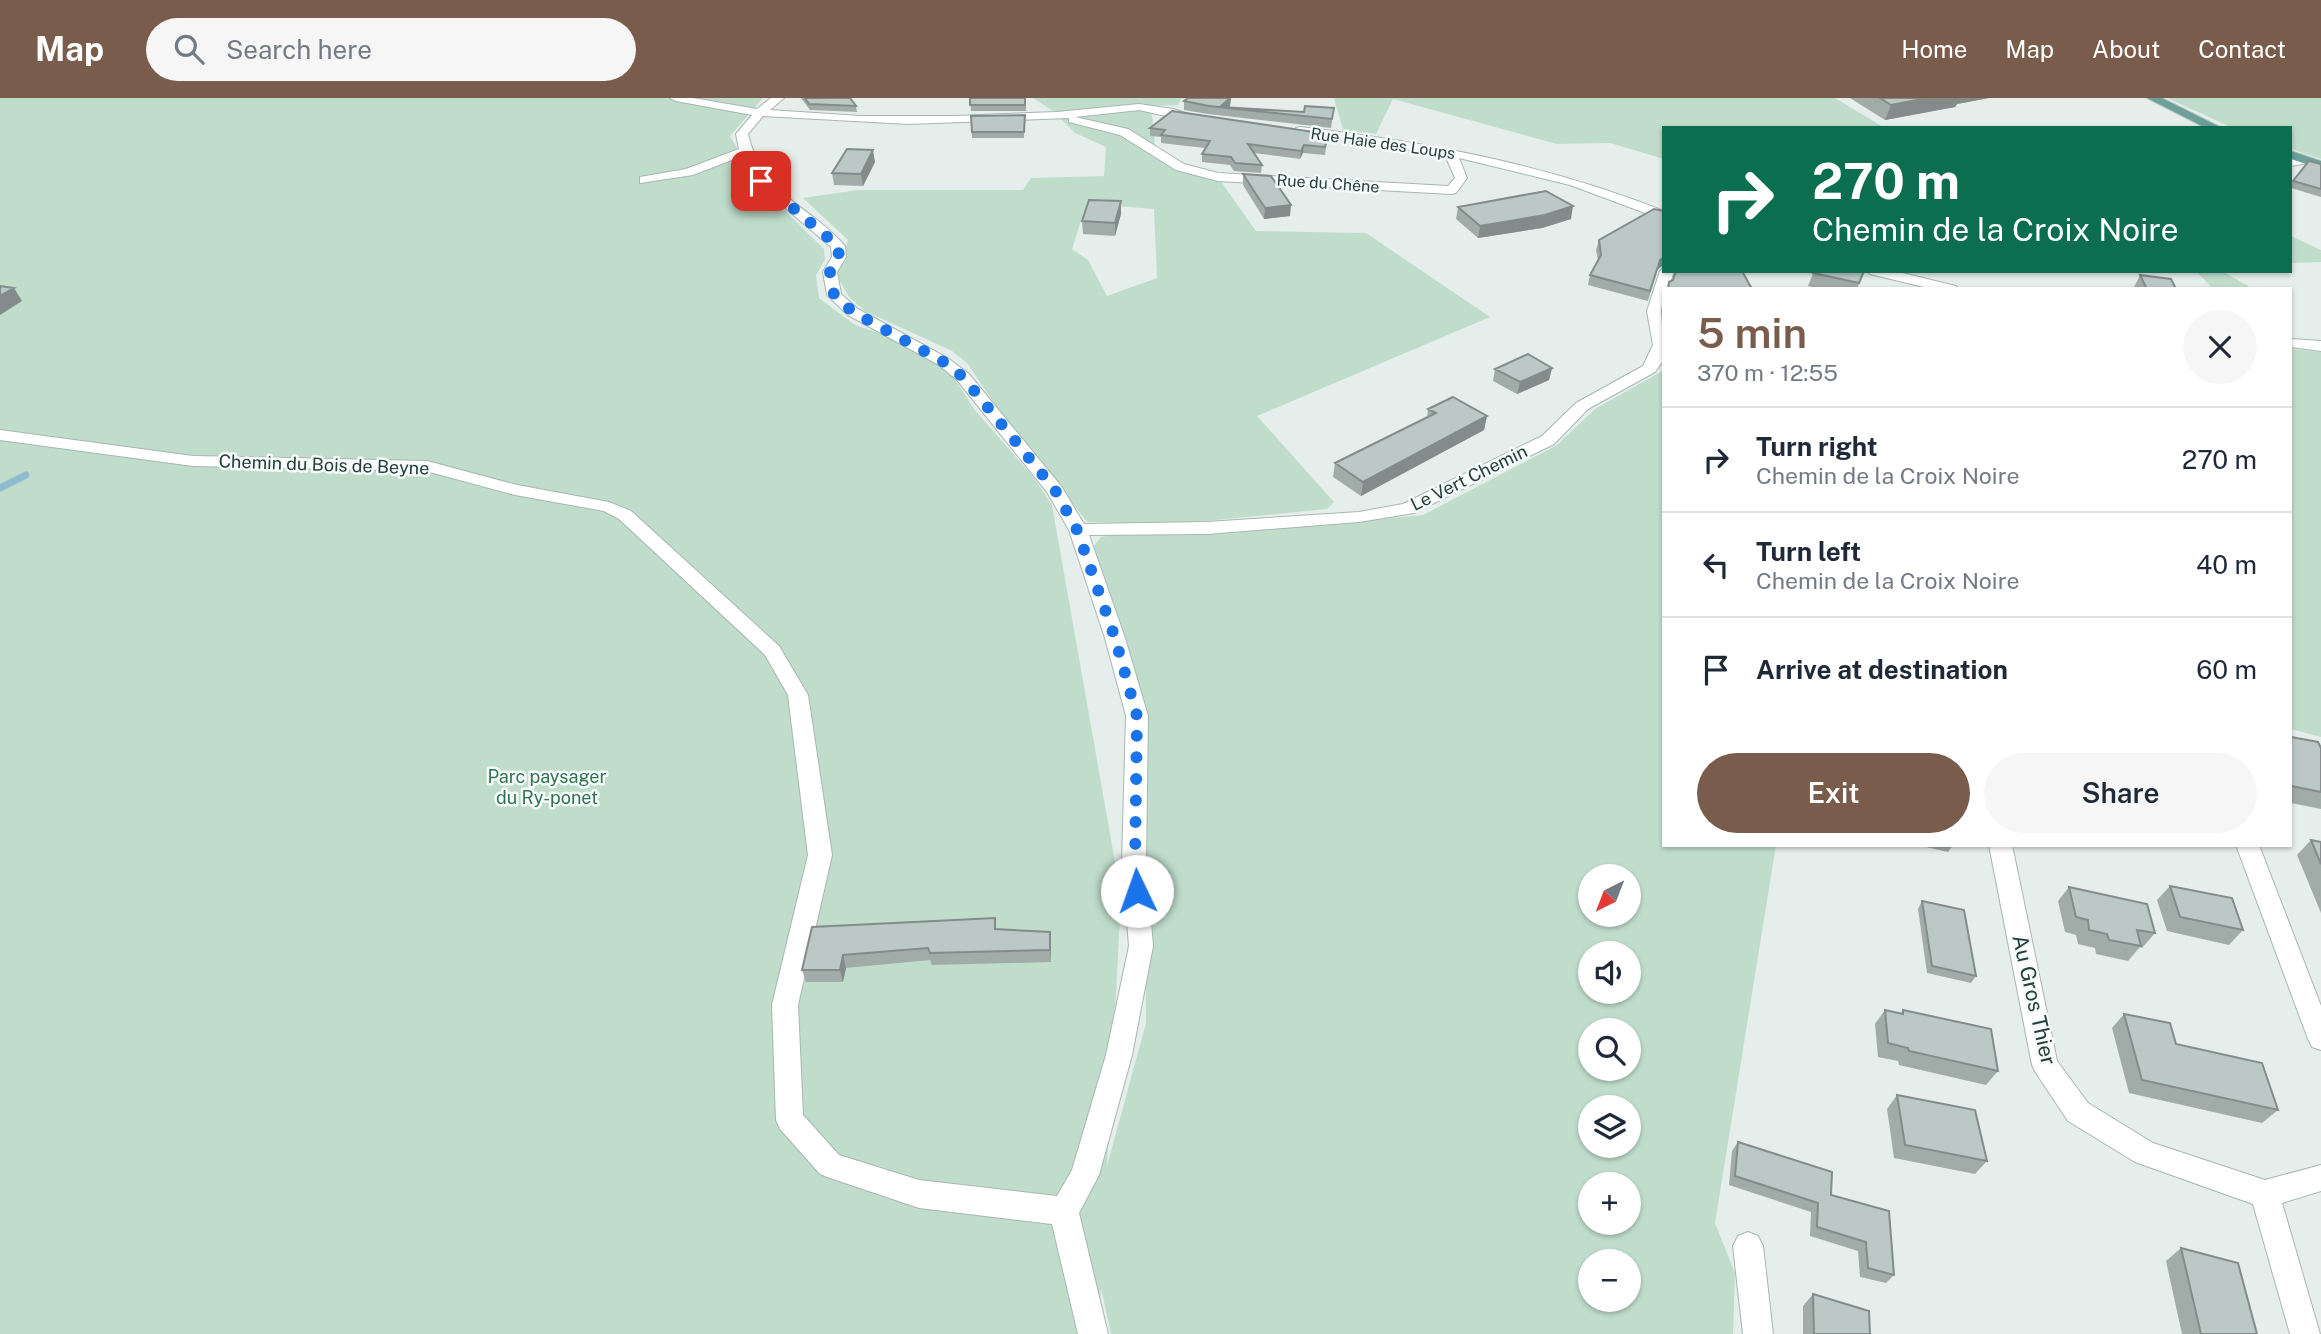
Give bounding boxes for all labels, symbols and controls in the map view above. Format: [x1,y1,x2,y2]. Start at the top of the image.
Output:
search box [146,18,636,81]
text: Map [35,30,104,68]
icon: search [170,30,208,68]
text: Search here [226,34,372,65]
text: Home [1901,35,1967,63]
text: Map [2005,35,2054,63]
text: About [2092,35,2160,63]
text: Contact [2198,35,2286,63]
street label: Rue Haie des Loups [1309,124,1456,163]
pin [731,151,791,211]
text: 270 m [1812,152,1960,210]
icon: right [1697,154,1788,245]
icon: arrive [742,162,780,200]
street label: Rue du Chêne [1276,170,1380,197]
text: Chemin de la Croix Noire [1812,211,2179,248]
text: 5 min [1697,308,1807,357]
button: close [2183,310,2257,384]
text: 370 m · 12:55 [1697,359,1838,386]
text: Turn right [1756,431,1878,462]
street label: Le Vert Chemin [1407,440,1531,515]
icon: right [1697,441,1735,479]
text: 270 m [2182,444,2257,475]
street label: Chemin du Bois de Beyne [218,450,430,479]
text: Chemin de la Croix Noire [1756,462,2020,489]
text: Turn left [1756,536,1861,567]
icon: left [1697,546,1735,584]
text: 40 m [2196,549,2257,580]
text: Chemin de la Croix Noire [1756,567,2020,594]
icon: arrive [1697,651,1735,689]
text: Arrive at destination [1756,654,2008,685]
text: 60 m [2196,654,2257,685]
button: Exit [1697,753,1970,833]
button: Share [1984,753,2257,833]
park label: Parc paysager du Ry-ponet [487,766,607,808]
position arrow [1100,854,1174,928]
north arrow [1578,864,1642,928]
map controls [1578,864,1641,1312]
street label: Au Gros Thier [2007,932,2062,1067]
button: sound [1578,941,1641,1004]
button: search [1578,1018,1641,1081]
button: layers [1578,1095,1641,1158]
button: + [1578,1172,1641,1235]
button: − [1578,1249,1641,1312]

